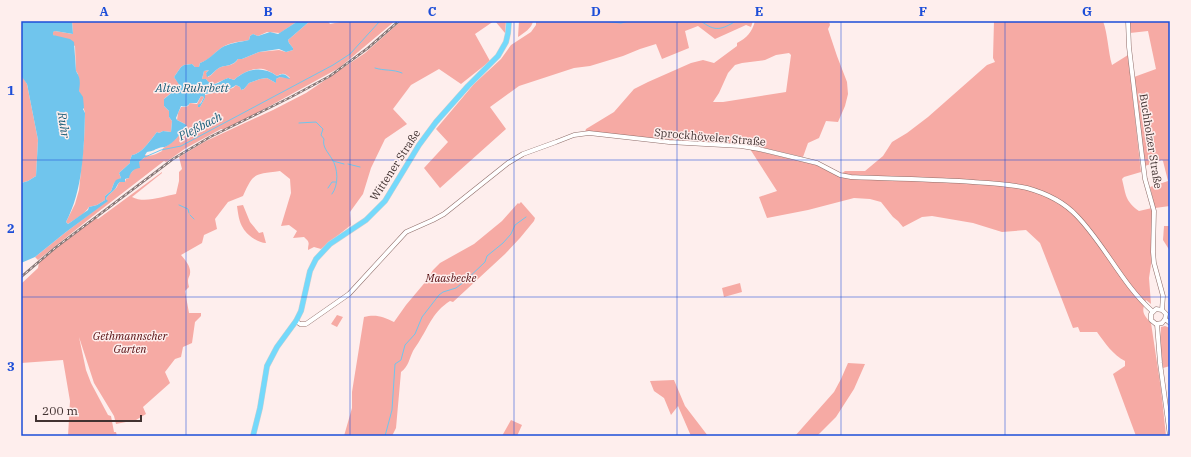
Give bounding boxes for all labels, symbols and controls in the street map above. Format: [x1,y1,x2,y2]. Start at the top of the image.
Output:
text: A [99,3,109,20]
text: B [263,3,273,20]
text: C [428,3,437,20]
text: D [591,3,601,20]
text: E [755,3,763,20]
text: F [919,3,927,20]
text: G [1082,3,1092,20]
water label: Altes Ruhrbett [154,80,229,95]
text: 1 [7,82,15,99]
street label: Buchholzer Straße [1137,93,1165,190]
water label: Pleßbach [175,108,225,144]
water label: Ruhr [55,110,73,140]
street label: Sprockhöveler Straße [654,125,766,149]
street label: Wittener Straße [367,127,423,203]
text: 2 [7,220,15,237]
park label: Maasbecke [425,271,477,285]
park label: Gethmannscher Garten [93,329,169,356]
text: 3 [7,358,15,375]
scale bar [36,397,141,423]
text: 200 m [42,403,78,418]

